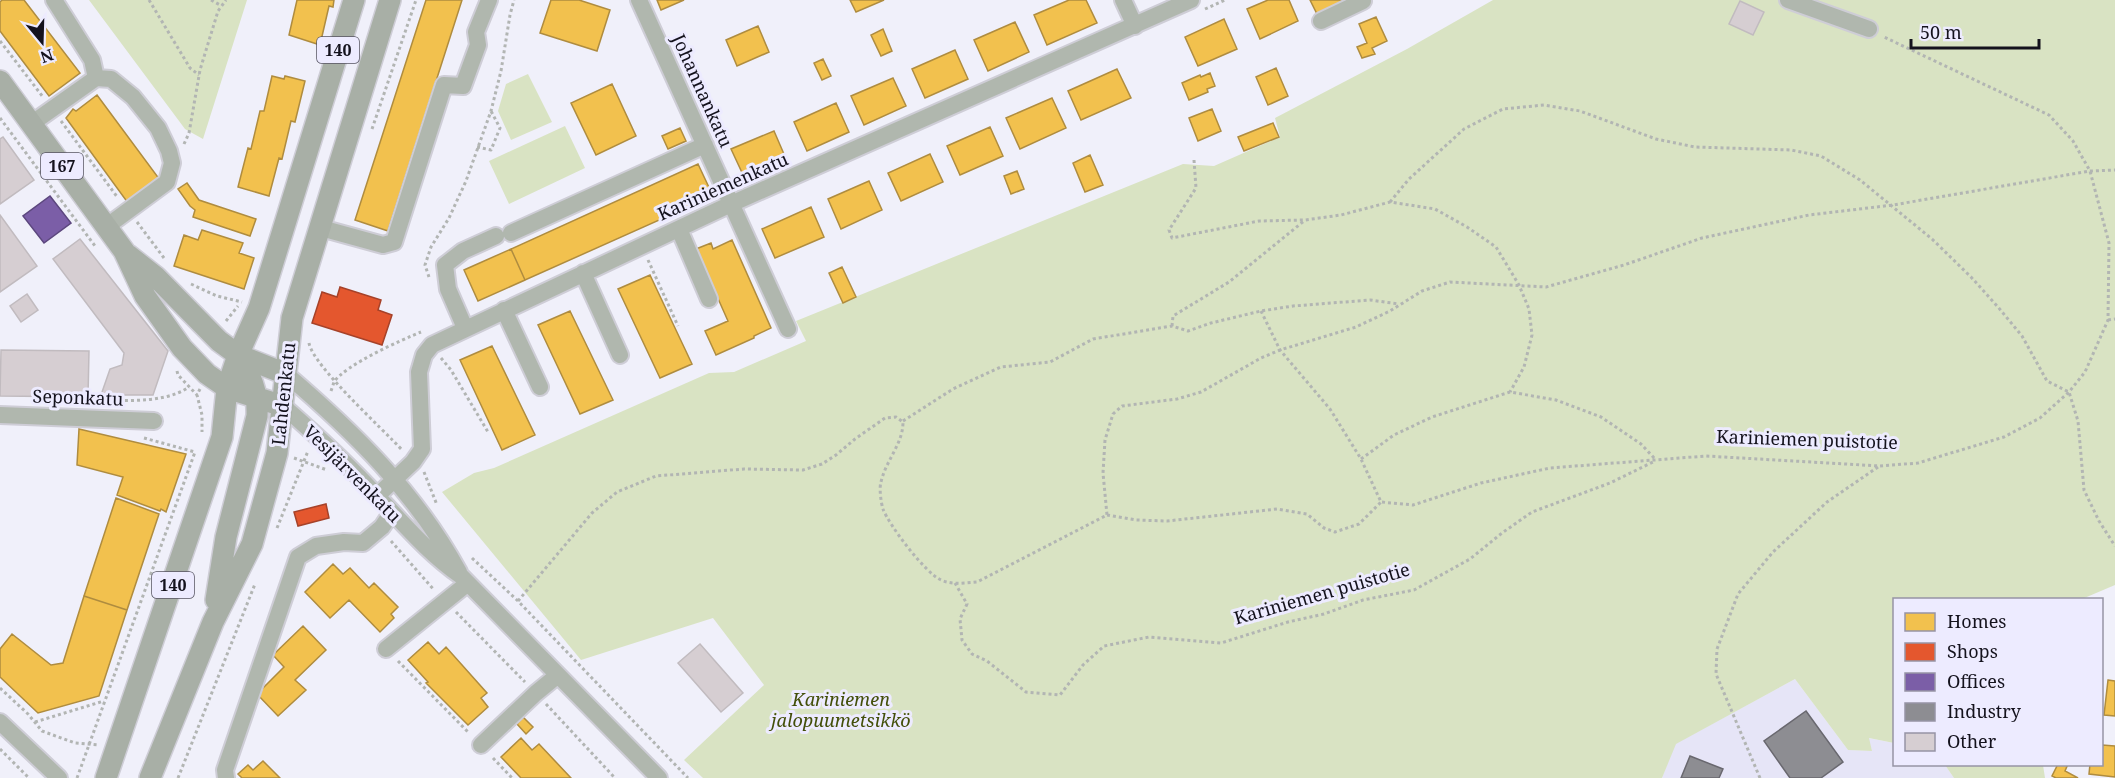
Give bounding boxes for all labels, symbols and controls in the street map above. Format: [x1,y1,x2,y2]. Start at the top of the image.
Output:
north arrow [12,12,72,72]
scale bar [1911,12,2038,50]
text: 50 m [1920,20,1962,44]
street label: Johannankatu [667,29,739,152]
road number: 140 [317,37,359,63]
text: N [37,44,56,69]
street label: Kariniemenkatu [653,146,792,226]
road number: 167 [41,153,83,179]
street label: Lahdenkatu [266,341,300,447]
street label: Seponkatu [32,383,124,411]
street label: Vesijärvenkatu [299,419,407,528]
street label: Kariniemen puistotie [1716,424,1898,454]
street label: Kariniemen puistotie [1231,556,1412,630]
road number: 140 [152,572,194,598]
legend [1893,598,2103,766]
text: Homes [1947,609,2006,633]
text: Shops [1947,639,1998,663]
text: Offices [1947,669,2005,693]
park label: Kariniemen jalopuumetsikkö [768,687,911,732]
text: Industry [1947,699,2022,723]
text: Other [1947,729,1997,753]

